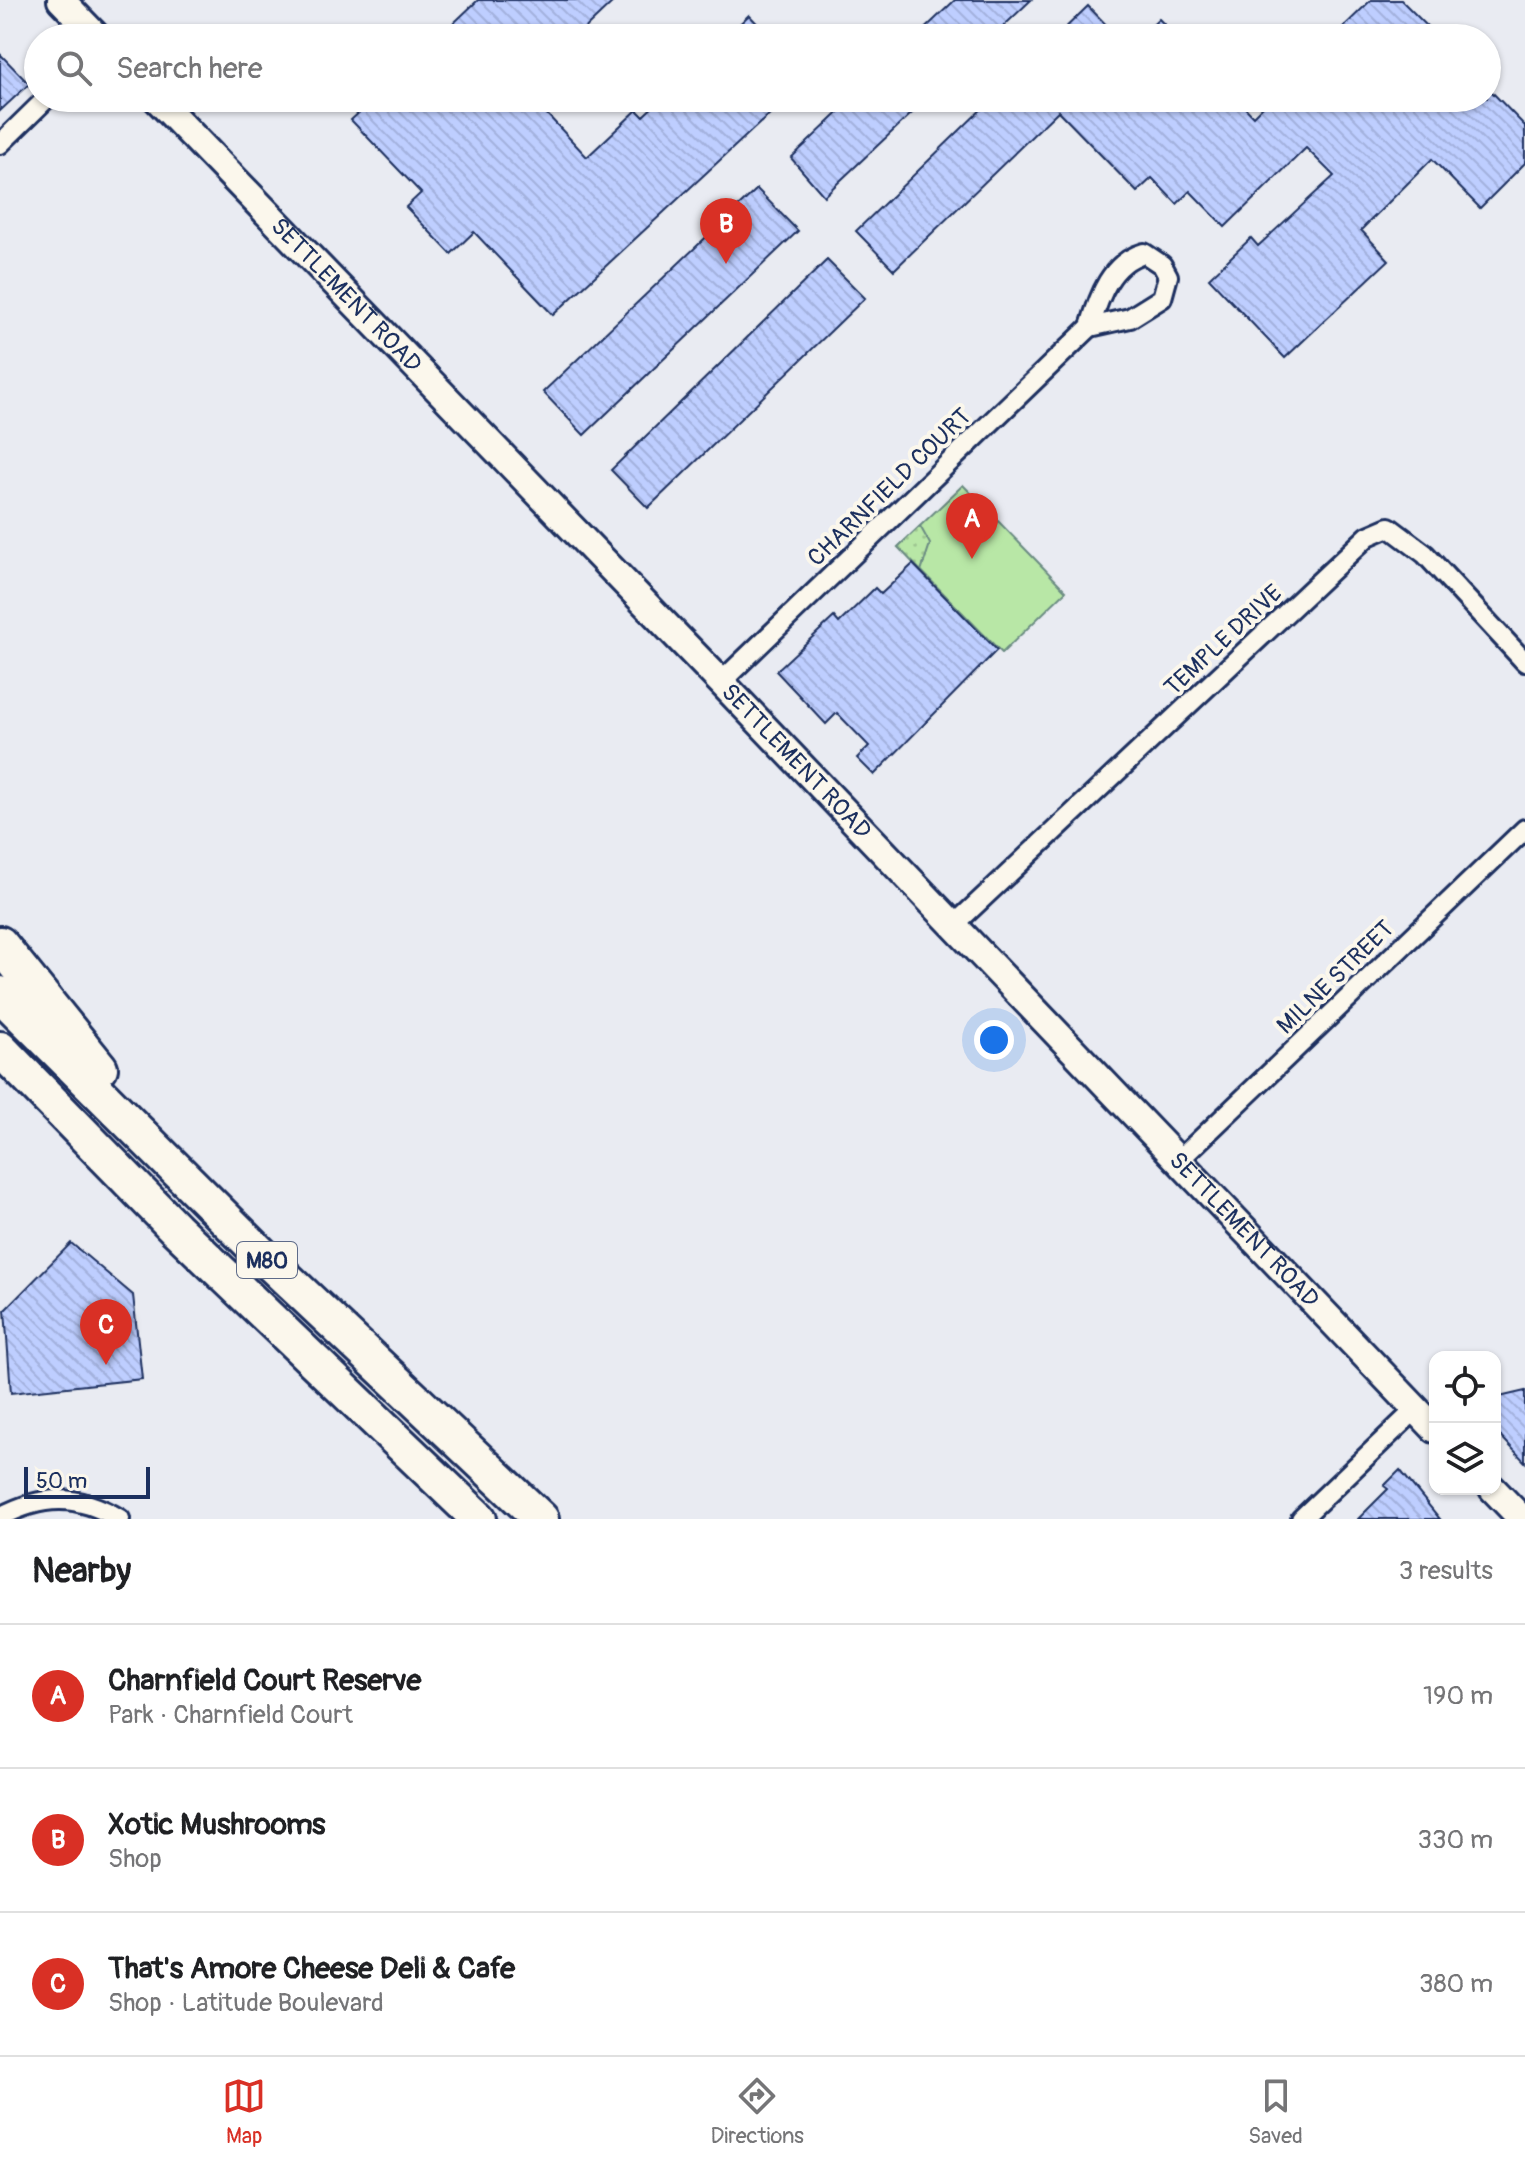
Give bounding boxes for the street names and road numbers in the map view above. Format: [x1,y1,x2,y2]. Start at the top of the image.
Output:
street label: SETTLEMENT ROAD [265,212,428,379]
street label: CHARNFIELD COURT [802,402,976,572]
street label: TEMPLE DRIVE [1159,579,1288,702]
street label: SETTLEMENT ROAD [715,678,877,845]
street label: MILNE STREET [1271,914,1400,1040]
street label: SETTLEMENT ROAD [1163,1146,1325,1314]
road number: M80 [237,1242,297,1278]

